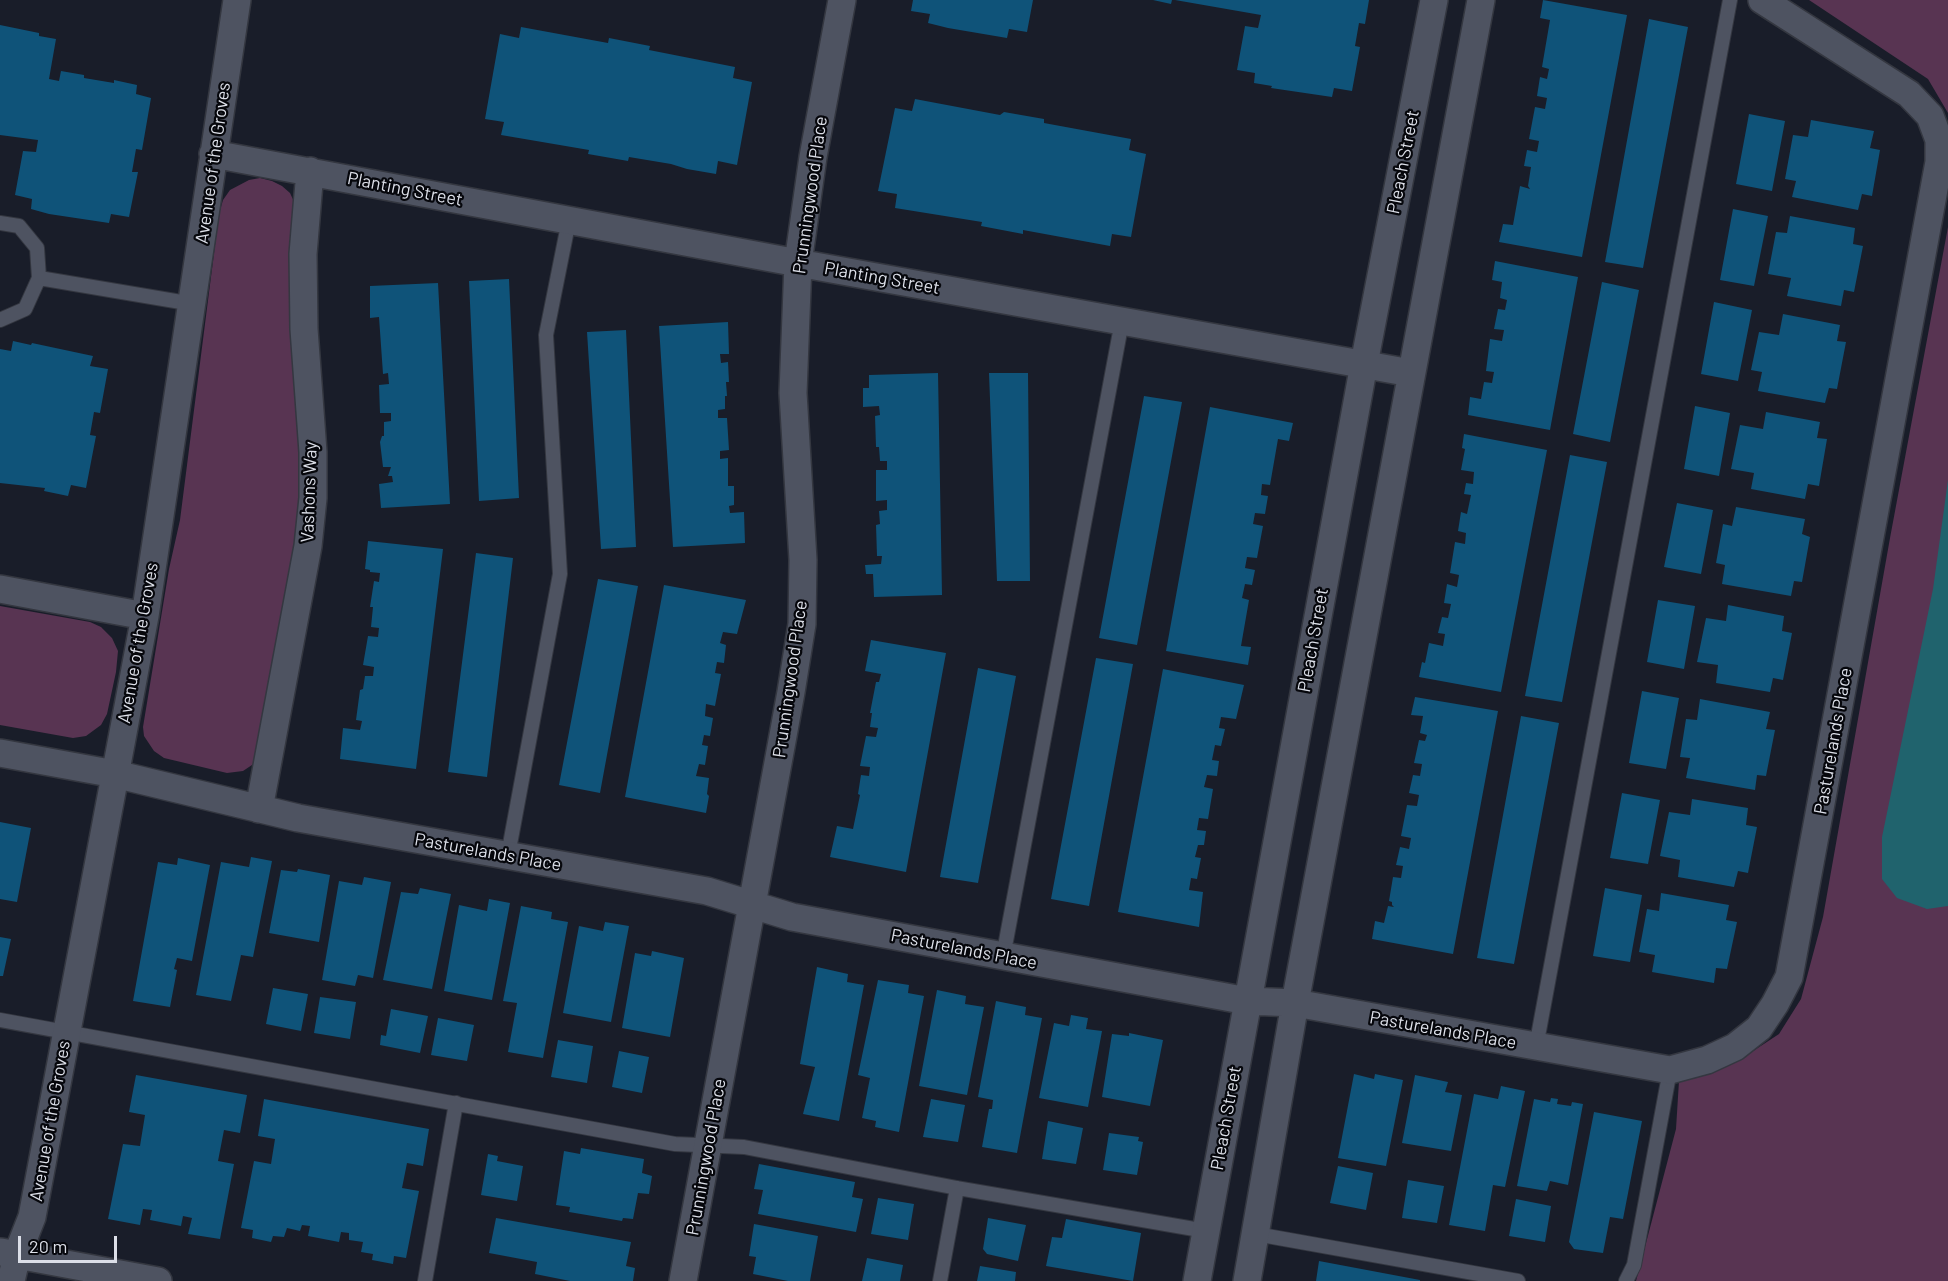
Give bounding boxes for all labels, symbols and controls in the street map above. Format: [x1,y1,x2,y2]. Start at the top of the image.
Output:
street label: Avenue of the Groves [191,81,235,245]
street label: Pleach Street [1382,108,1424,216]
street label: Prunningwood Place [788,115,832,275]
street label: Planting Street [346,167,464,211]
street label: Planting Street [823,257,941,299]
street label: Vashons Way [296,441,322,543]
street label: Avenue of the Groves [113,561,163,725]
street label: Pleach Street [1293,586,1333,694]
street label: Prunningwood Place [768,599,812,759]
street label: Pasturelands Place [1809,666,1857,816]
street label: Pasturelands Place [413,828,563,876]
street label: Pasturelands Place [889,924,1039,974]
street label: Pasturelands Place [1368,1006,1518,1054]
street label: Avenue of the Groves [25,1039,75,1203]
street label: Pleach Street [1206,1064,1246,1172]
street label: Prunningwood Place [682,1077,730,1237]
scale bar [21,1224,120,1262]
text: 20 m [29,1235,67,1257]

